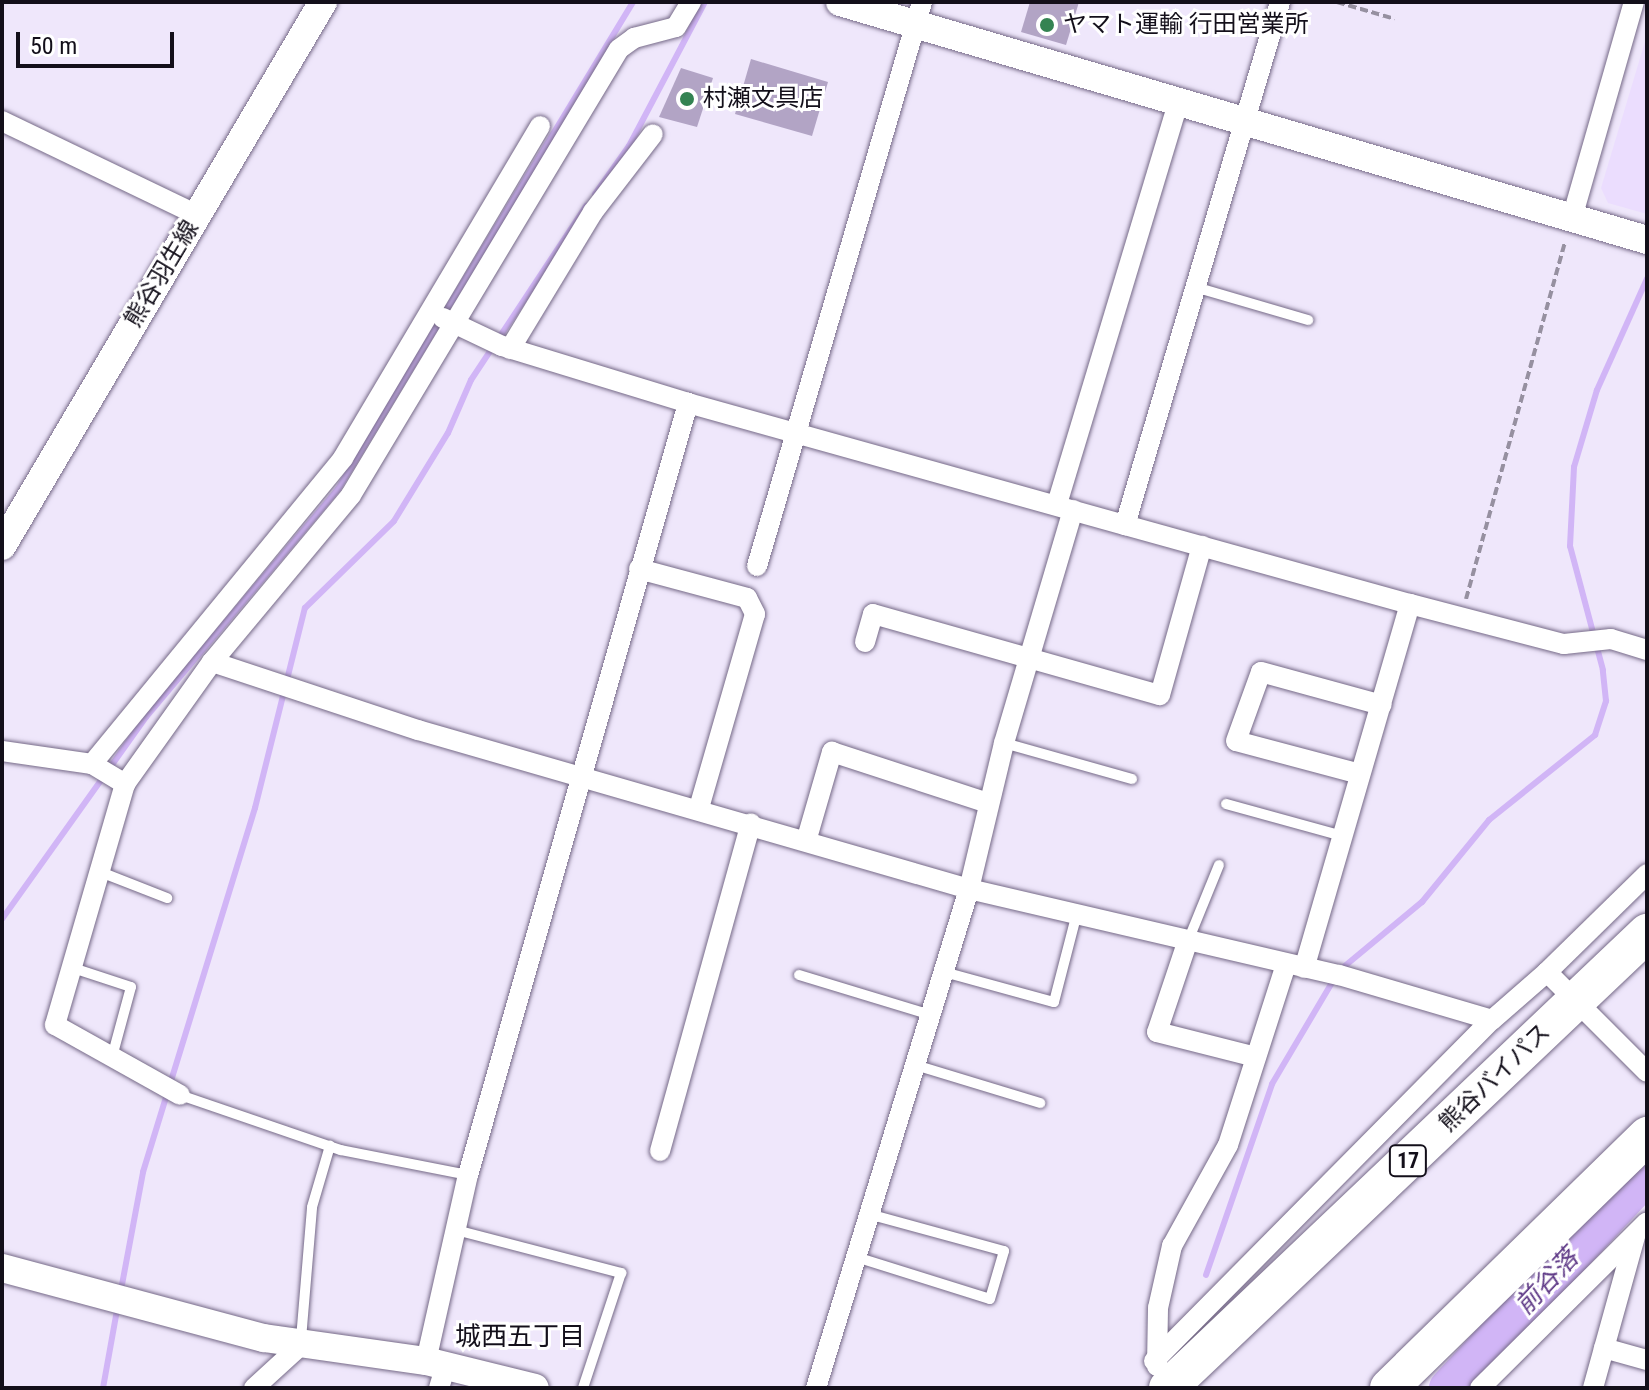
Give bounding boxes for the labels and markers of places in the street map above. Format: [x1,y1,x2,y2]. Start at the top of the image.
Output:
place label: ヤマト運輸 行田営業所 [1063,11,1309,39]
marker: ヤマト運輸 行田営業所 [1038,16,1056,34]
place label: 村瀬文具店 [703,85,823,113]
marker: 村瀬文具店 [678,90,696,108]

